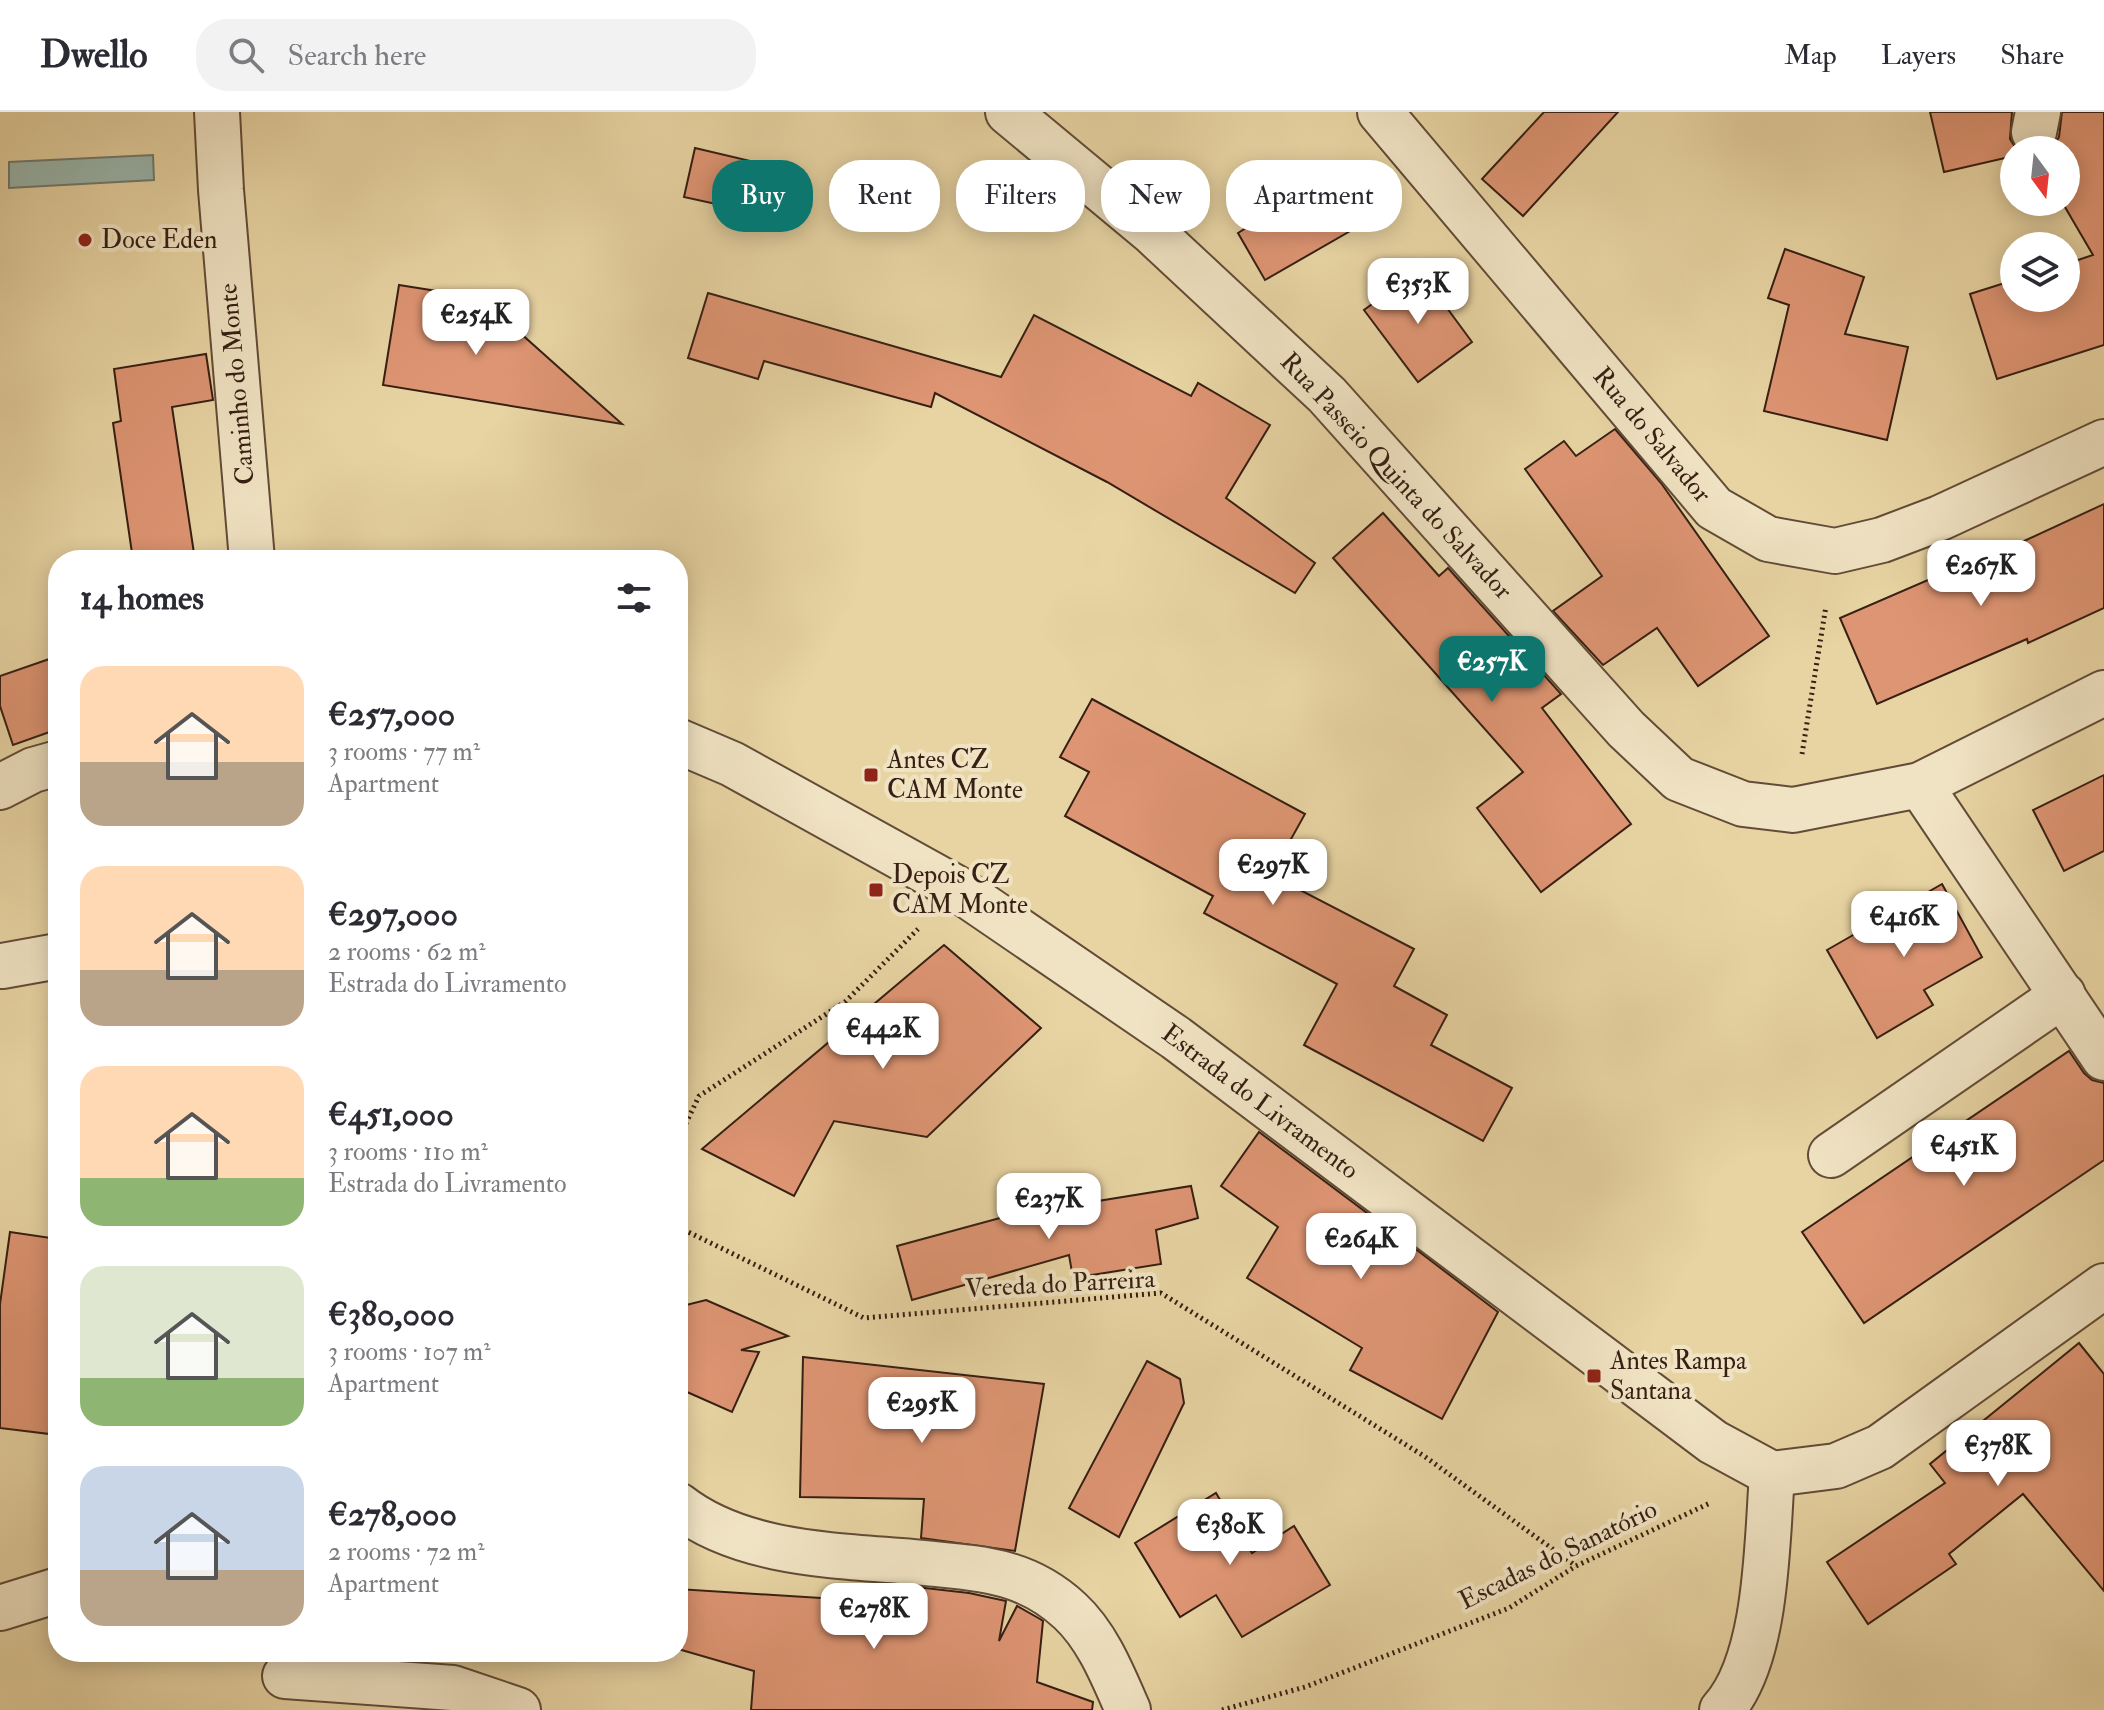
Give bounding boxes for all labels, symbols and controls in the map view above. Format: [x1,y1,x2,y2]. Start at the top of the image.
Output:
search box [196,19,756,91]
text: Dwello [40,31,148,79]
icon: search [224,33,268,77]
text: Search here [288,37,426,74]
text: Map [1784,38,1837,73]
text: Layers [1881,38,1956,73]
text: Share [2000,38,2064,73]
north arrow [2000,136,2080,216]
map controls [2000,136,2080,312]
chip: Buy [712,160,813,232]
chip: Rent [829,160,940,232]
chip: Filters [956,160,1085,232]
chip: New [1101,160,1210,232]
chip: Apartment [1226,160,1402,232]
place label: Doce Eden [101,224,217,256]
marker: Doce Eden [76,231,94,249]
button: layers [2000,232,2080,312]
pin: €353K [1362,258,1474,326]
text: €353K [1386,268,1450,300]
street label: Caminho do Monte [212,282,262,486]
pin: €254K [420,289,532,357]
text: €254K [440,299,512,331]
street label: Rua Passeio Quinta do Salvador [1273,346,1519,606]
street label: Rua do Salvador [1586,361,1718,510]
pin: €267K [1925,540,2037,608]
text: €267K [1945,550,2017,582]
icon: filters [612,576,656,620]
text: 14 homes [80,577,204,620]
pin: €257K [1436,636,1548,704]
text: €257K [1457,646,1527,678]
text: €257,000 [328,693,455,736]
icon: home [144,698,240,794]
text: 3 rooms · 77 m² [328,736,480,768]
place label: Antes CZ CAM Monte [886,744,1023,806]
marker: Antes CZ CAM Monte [862,766,880,784]
text: Apartment [328,768,439,800]
pin: €297K [1217,839,1329,907]
text: €297K [1237,849,1309,881]
place label: Depois CZ CAM Monte [892,859,1028,921]
marker: Depois CZ CAM Monte [867,881,885,899]
pin: €416K [1848,891,1960,959]
text: €297,000 [328,893,458,936]
icon: home [144,898,240,994]
text: €416K [1869,901,1939,933]
text: 2 rooms · 62 m² [328,936,486,968]
text: Estrada do Livramento [328,968,567,1000]
pin: €442K [827,1003,939,1071]
text: €442K [846,1013,920,1045]
street label: Estrada do Livramento [1155,1017,1365,1187]
text: €451,000 [328,1093,454,1136]
icon: home [144,1098,240,1194]
pin: €451K [1908,1120,2020,1188]
text: €451K [1930,1130,1998,1162]
text: 3 rooms · 110 m² [328,1136,488,1168]
text: Estrada do Livramento [328,1168,567,1200]
pin: €237K [993,1173,1105,1241]
text: €237K [1015,1183,1083,1215]
pin: €264K [1305,1213,1417,1281]
text: €264K [1324,1223,1398,1255]
street label: Vereda do Parreira [964,1263,1156,1305]
text: €380,000 [328,1293,455,1336]
icon: home [144,1298,240,1394]
text: 3 rooms · 107 m² [328,1336,491,1368]
place label: Antes Rampa Santana [1609,1345,1747,1407]
marker: Antes Rampa Santana [1585,1367,1603,1385]
text: Apartment [328,1368,439,1400]
pin: €295K [866,1377,978,1445]
text: €295K [886,1387,958,1419]
pin: €378K [1942,1420,2054,1488]
text: €378K [1964,1430,2032,1462]
text: €278,000 [328,1493,457,1536]
street label: Escadas do Sanatório [1454,1493,1662,1617]
icon: home [144,1498,240,1594]
pin: €380K [1174,1499,1286,1567]
text: €380K [1196,1509,1264,1541]
text: 2 rooms · 72 m² [328,1536,485,1568]
text: Apartment [328,1568,439,1600]
pin: €278K [818,1583,930,1651]
text: €278K [839,1593,909,1625]

